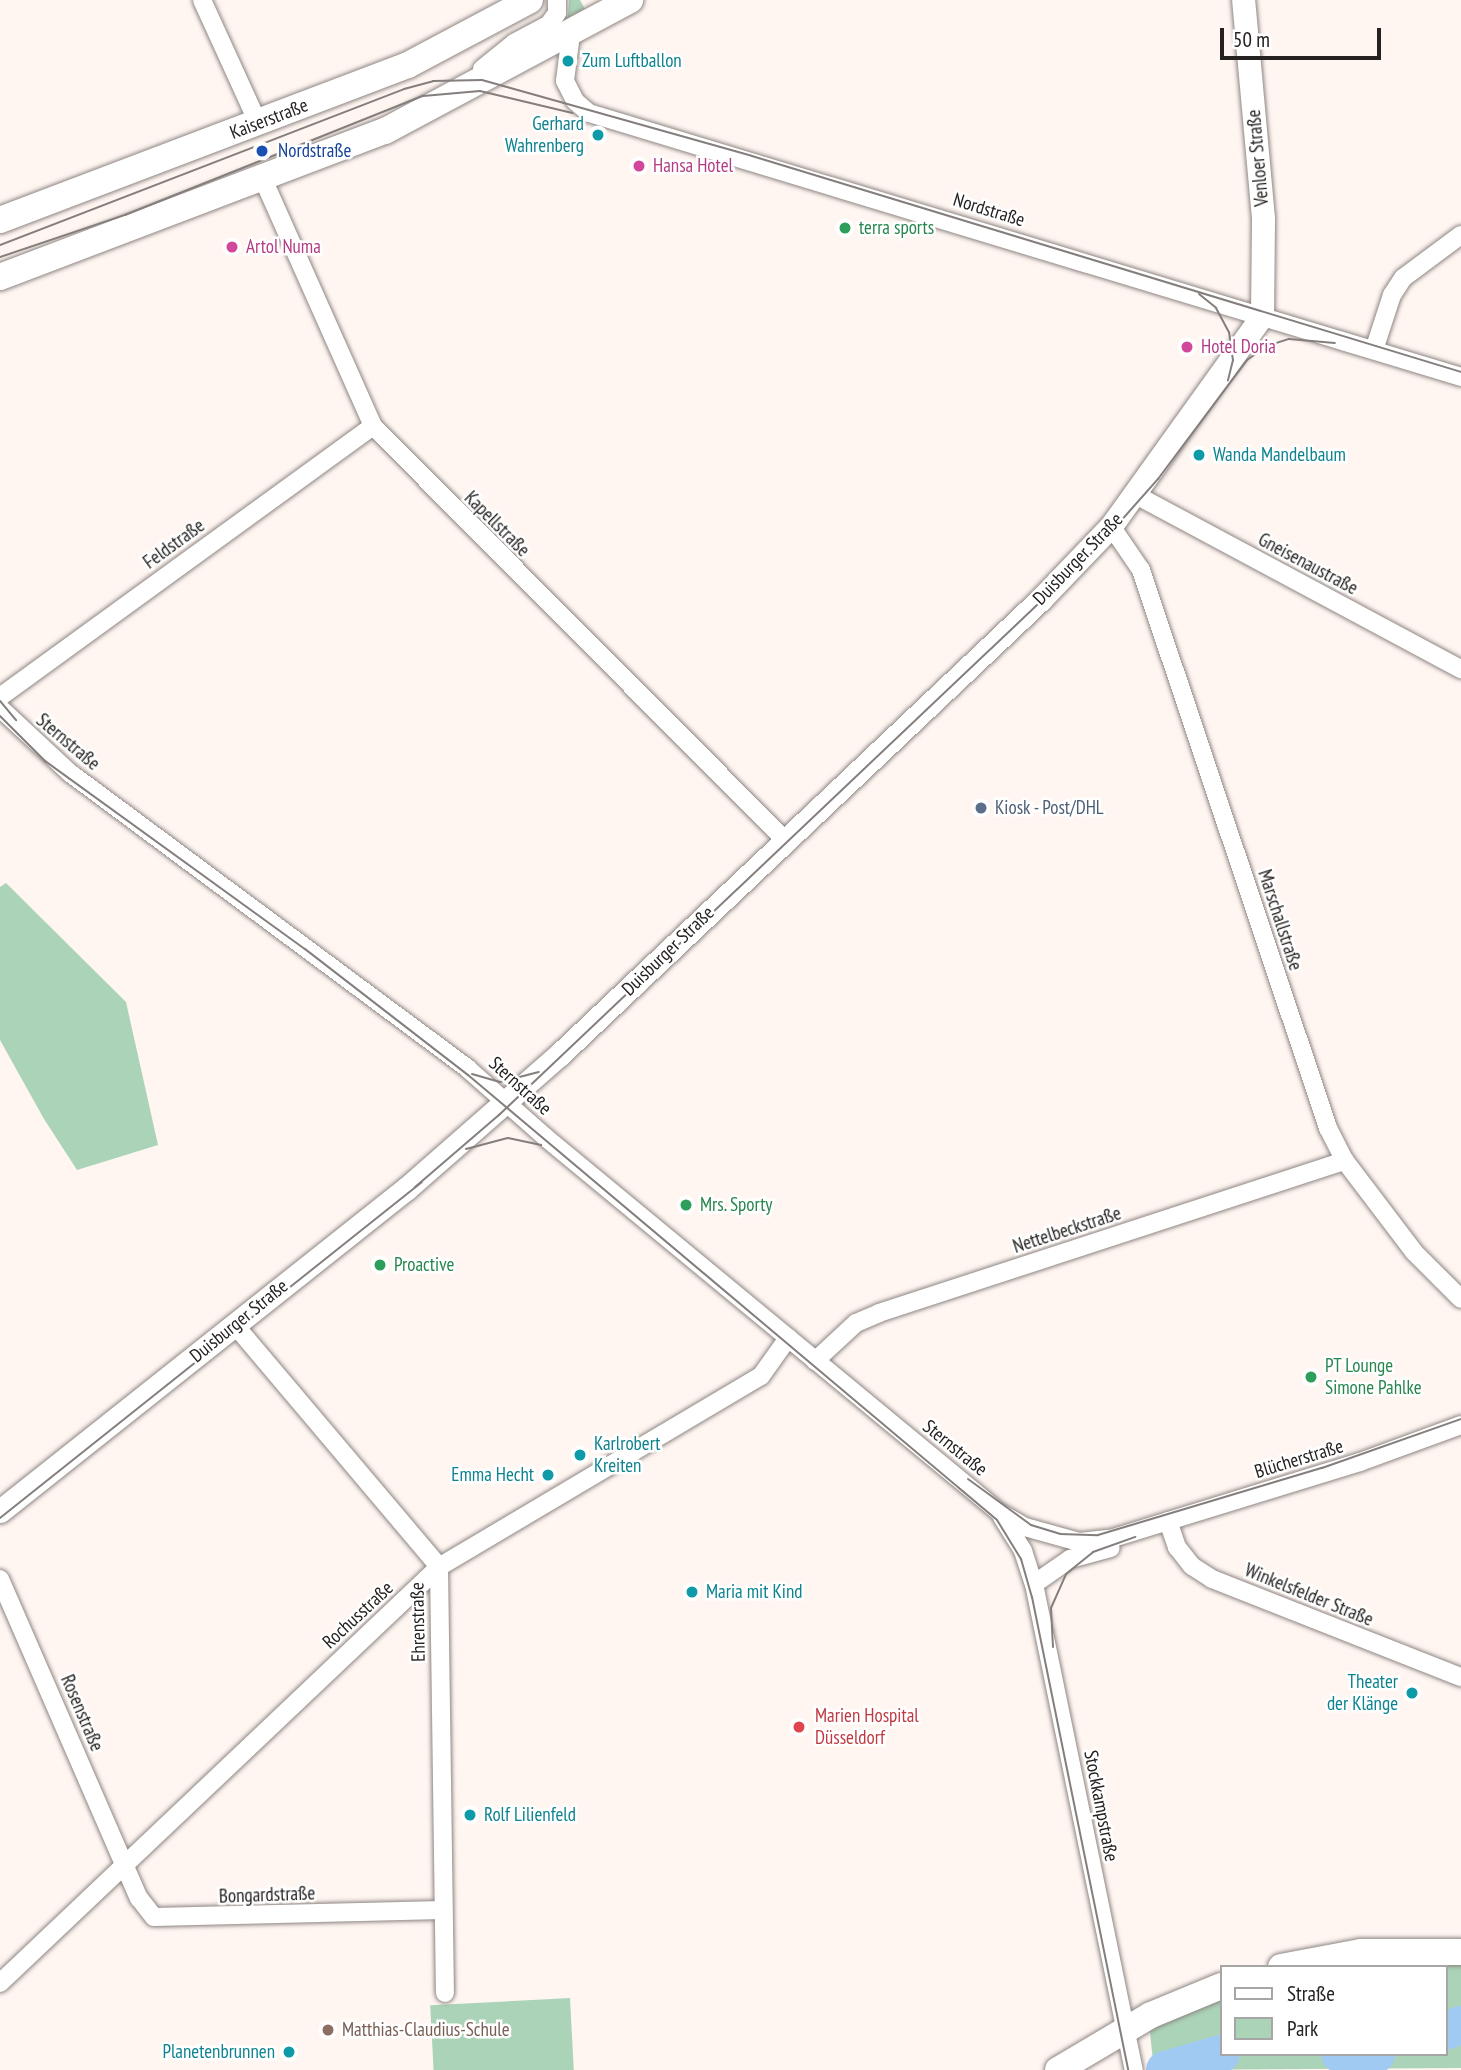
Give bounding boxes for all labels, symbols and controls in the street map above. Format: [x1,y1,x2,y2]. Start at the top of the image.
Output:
scale bar [1223,14,1384,58]
text: 50 m [1233,26,1270,53]
place label: Zum Luftballon [582,50,682,72]
marker: Zum Luftballon [560,53,576,69]
street label: Kaiserstraße [227,94,311,144]
street label: Venloer Straße [1242,109,1274,207]
place label: Gerhard Wahrenberg [505,113,584,157]
marker: Gerhard Wahrenberg [590,127,606,143]
place label: Nordstraße [278,140,351,162]
marker: Nordstraße [252,141,272,161]
place label: Hansa Hotel [653,155,733,177]
marker: Hansa Hotel [631,158,647,174]
street label: Nordstraße [951,188,1027,232]
place label: terra sports [859,217,934,239]
marker: terra sports [837,220,853,236]
place label: Artol Numa [246,236,321,258]
marker: Artol Numa [224,239,240,255]
place label: Hotel Doria [1201,336,1276,358]
marker: Hotel Doria [1179,339,1195,355]
place label: Wanda Mandelbaum [1213,444,1346,466]
marker: Wanda Mandelbaum [1191,447,1207,463]
street label: Kapellstraße [460,487,534,561]
street label: Duisburger Straße [1028,508,1128,610]
street label: Feldstraße [139,514,209,574]
street label: Gneisenaustraße [1254,528,1362,600]
street label: Sternstraße [31,709,105,775]
place label: Kiosk - Post/DHL [995,797,1106,819]
marker: Kiosk - Post/DHL [973,800,989,816]
street label: Marschallstraße [1253,867,1307,973]
street label: Duisburger Straße [617,901,719,1001]
street label: Sternstraße [484,1052,556,1120]
place label: Mrs. Sporty [700,1194,774,1216]
marker: Mrs. Sporty [678,1197,694,1213]
street label: Nettelbeckstraße [1010,1202,1124,1258]
place label: Proactive [394,1254,454,1276]
marker: Proactive [372,1257,388,1273]
street label: Duisburger Straße [186,1275,292,1367]
place label: PT Lounge Simone Pahlke [1325,1355,1422,1399]
marker: PT Lounge Simone Pahlke [1303,1369,1319,1385]
street label: Sternstraße [918,1415,992,1481]
place label: Karlrobert Kreiten [594,1433,661,1477]
street label: Blücherstraße [1252,1435,1346,1483]
marker: Karlrobert Kreiten [572,1447,588,1463]
place label: Emma Hecht [451,1464,534,1486]
marker: Emma Hecht [540,1467,556,1483]
street label: Winkelsfelder Straße [1241,1559,1377,1631]
street label: Rochusstraße [318,1577,398,1653]
place label: Maria mit Kind [706,1581,802,1603]
street label: Ehrenstraße [406,1582,430,1662]
marker: Maria mit Kind [684,1584,700,1600]
street label: Rosenstraße [56,1671,108,1755]
place label: Theater der Klänge [1327,1671,1398,1715]
marker: Theater der Klänge [1404,1685,1420,1701]
place label: Marien Hospital Düsseldorf [815,1705,919,1749]
marker: Marien Hospital Düsseldorf [789,1717,809,1737]
street label: Stockkampstraße [1079,1748,1123,1864]
place label: Rolf Lilienfeld [484,1804,576,1826]
marker: Rolf Lilienfeld [462,1807,478,1823]
street label: Bongardstraße [218,1882,316,1908]
legend [1220,1965,1447,2056]
text: Straße [1287,1980,1335,2007]
text: Park [1287,2015,1318,2042]
place label: Matthias-Claudius-Schule [342,2019,509,2041]
marker: Matthias-Claudius-Schule [320,2022,336,2038]
place label: Planetenbrunnen [162,2041,275,2063]
marker: Planetenbrunnen [281,2044,297,2060]

